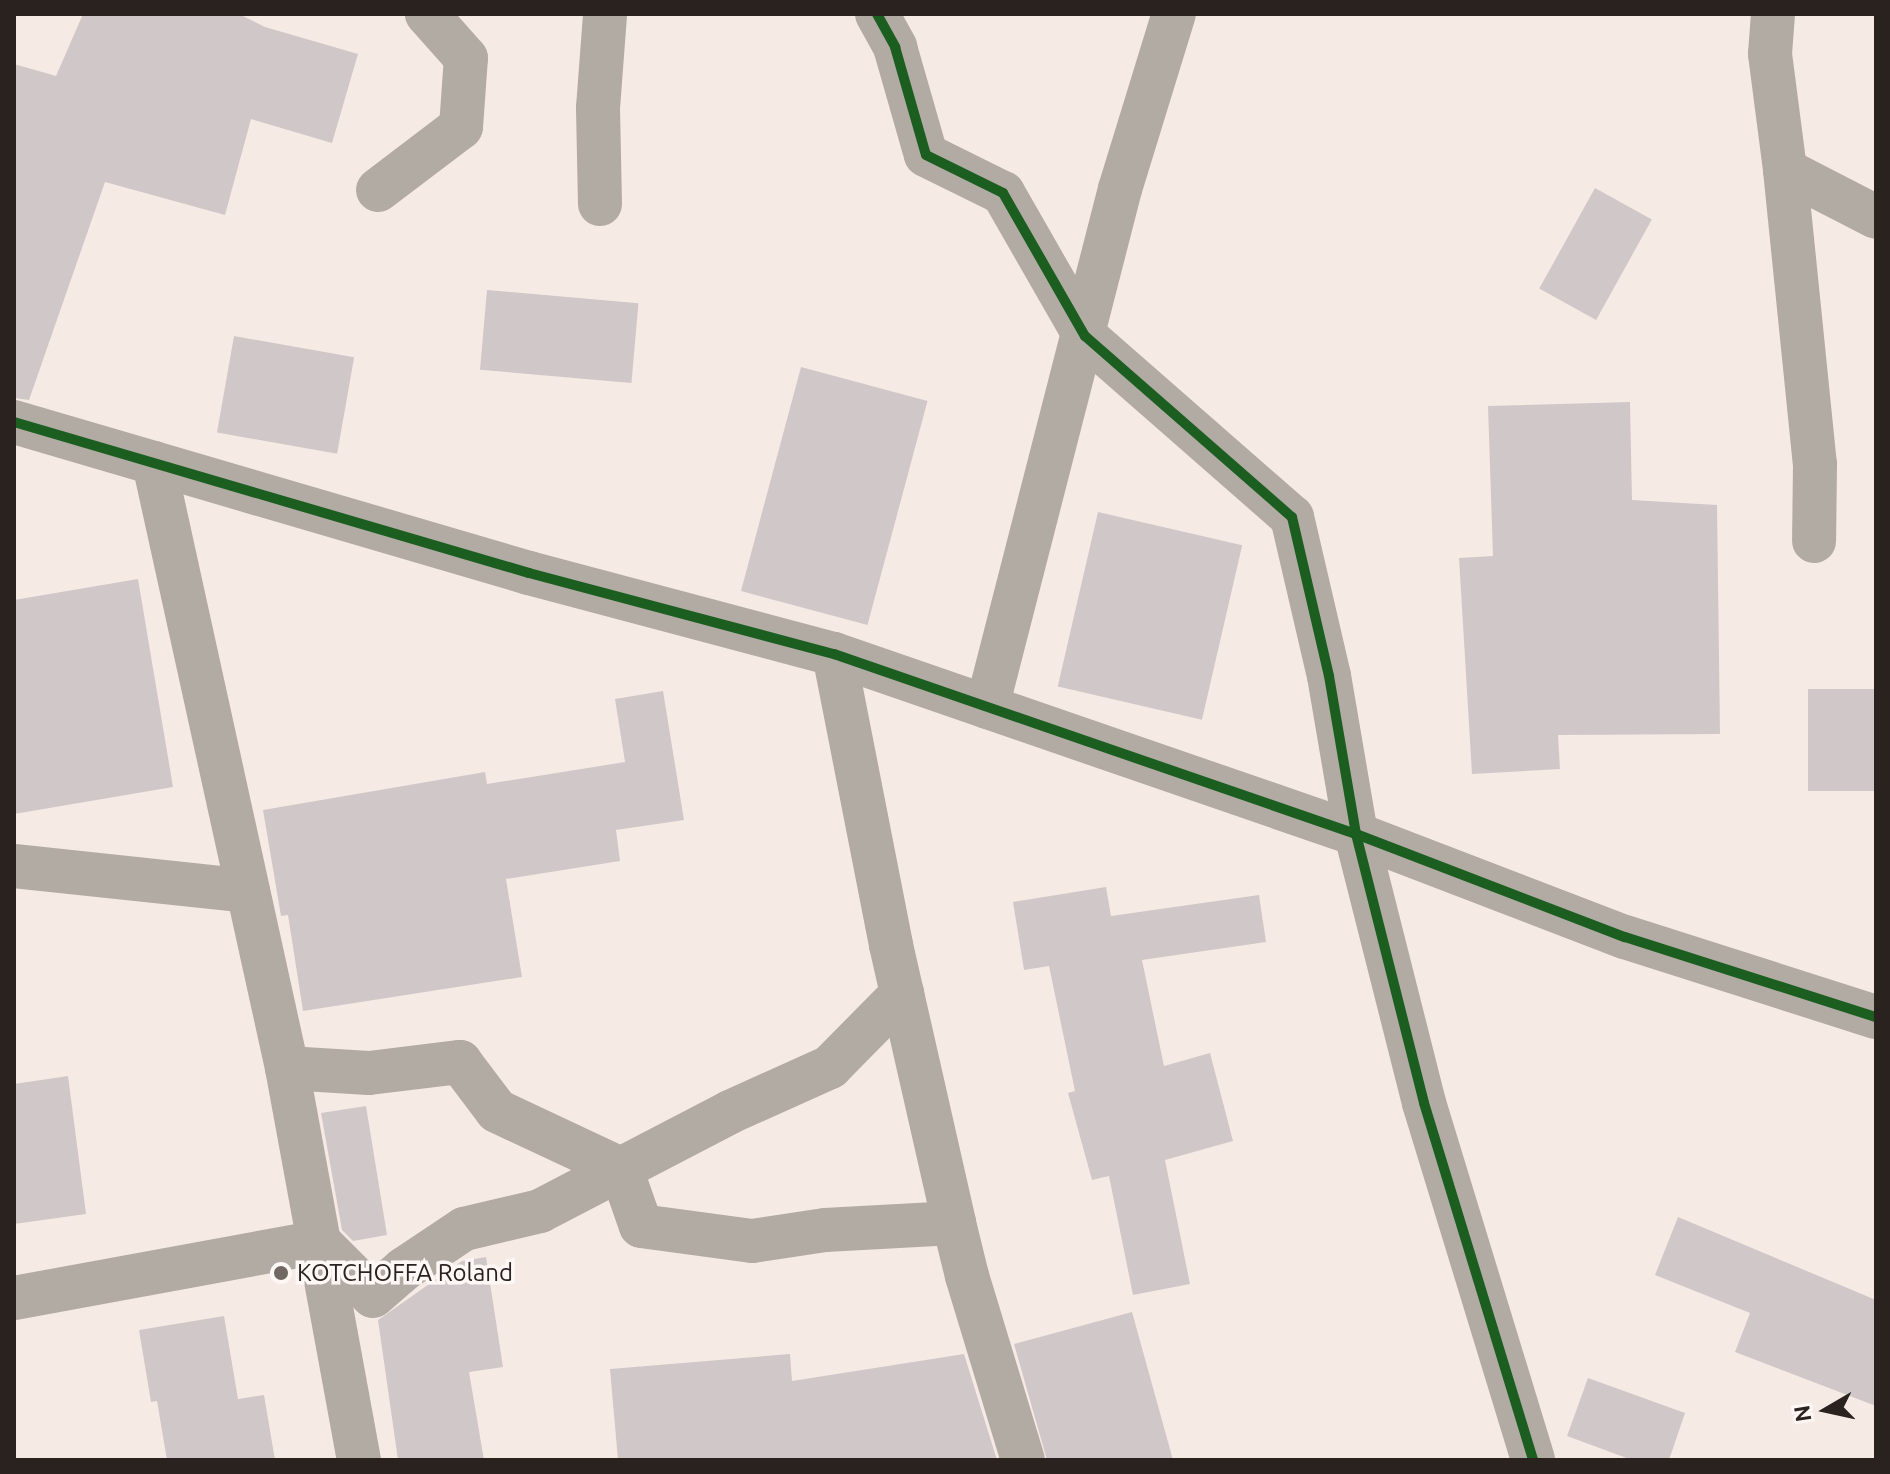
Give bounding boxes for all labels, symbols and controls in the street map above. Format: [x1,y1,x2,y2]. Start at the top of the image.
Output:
place label: KOTCHOFFA Roland [297,1259,513,1287]
marker: KOTCHOFFA Roland [272,1264,290,1282]
north arrow [1786,1370,1866,1450]
text: N [1788,1404,1815,1424]

